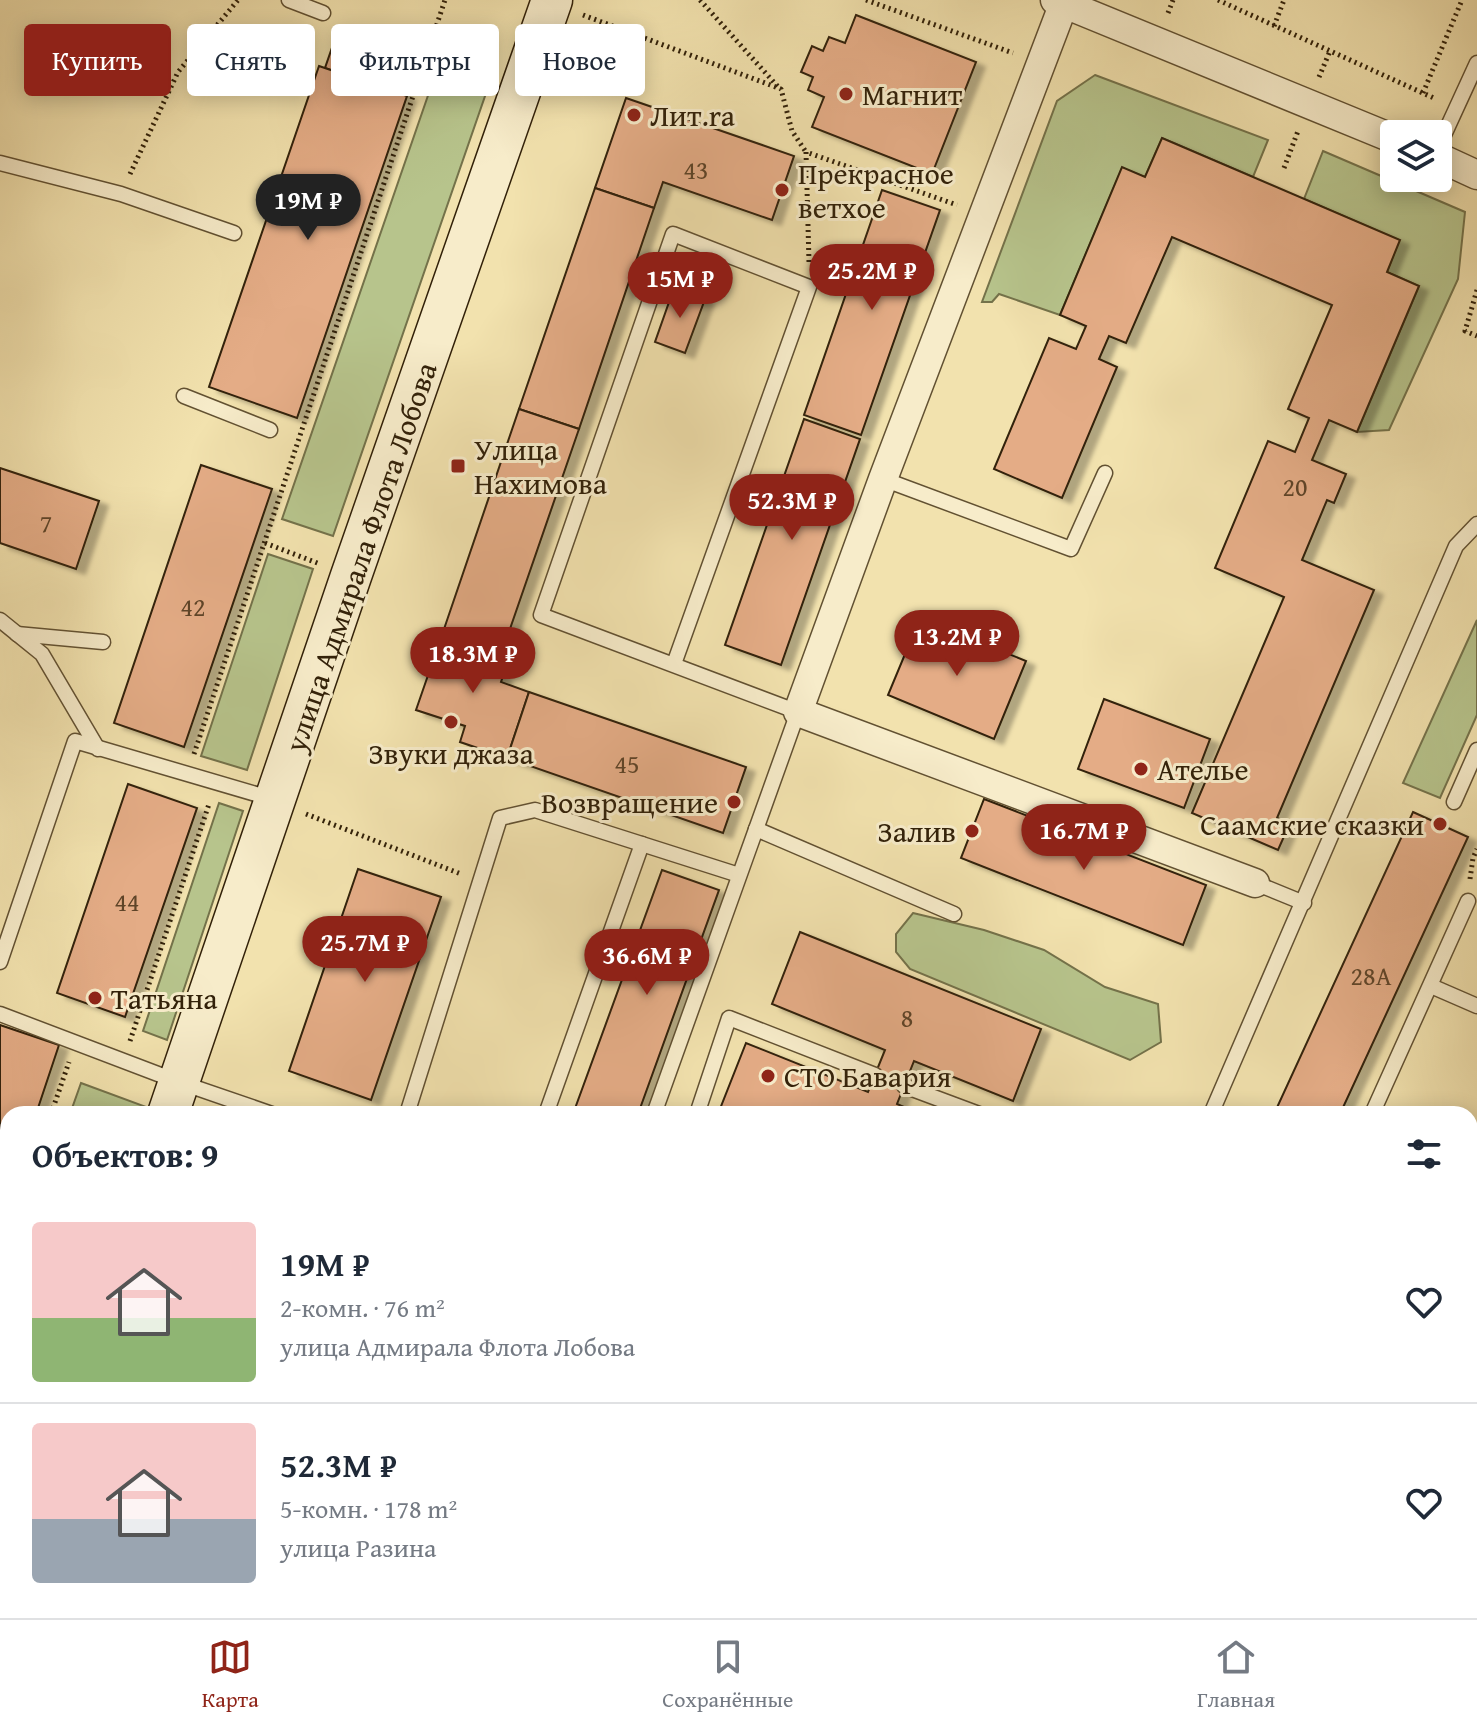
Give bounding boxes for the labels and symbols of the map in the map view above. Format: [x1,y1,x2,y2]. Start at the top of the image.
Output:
place label: Магнит [862,72,963,116]
marker: Магнит [837,85,855,103]
place label: Лит.ra [650,93,735,137]
marker: Лит.ra [625,106,643,124]
house number: 43 [683,150,709,189]
place label: Прекрасное ветхое [798,151,954,229]
pin: 19M ₽ [252,174,364,242]
marker: Прекрасное ветхое [773,181,791,199]
pin: 25.2M ₽ [798,244,946,312]
pin: 15M ₽ [624,252,736,320]
street label: улица Адмирала Флота Лобова [272,355,448,759]
place label: Улица Нахимова [474,427,608,505]
marker: Улица Нахимова [449,457,467,475]
house number: 20 [1282,467,1308,506]
pin: 52.3M ₽ [718,474,866,542]
house number: 7 [40,503,52,542]
house number: 42 [180,587,206,626]
pin: 13.2M ₽ [883,610,1031,678]
pin: 18.3M ₽ [399,627,547,695]
marker: Звуки джаза [442,713,460,731]
place label: Звуки джаза [368,731,534,775]
house number: 45 [614,744,640,783]
place label: Ателье [1157,747,1249,791]
marker: Ателье [1132,760,1150,778]
place label: Возвращение [541,780,718,824]
marker: Возвращение [725,793,743,811]
place label: Саамские сказки [1200,802,1424,846]
pin: 16.7M ₽ [1010,804,1158,872]
place label: Залив [877,809,956,853]
marker: Саамские сказки [1431,815,1449,833]
marker: Залив [963,822,981,840]
house number: 44 [114,882,140,921]
pin: 25.7M ₽ [291,916,439,984]
pin: 36.6M ₽ [573,929,721,997]
house number: 28А [1351,956,1392,995]
place label: Татьяна [111,976,218,1020]
marker: Татьяна [86,989,104,1007]
house number: 8 [901,998,913,1037]
place label: СТО Бавария [784,1054,951,1098]
marker: СТО Бавария [759,1067,777,1085]

